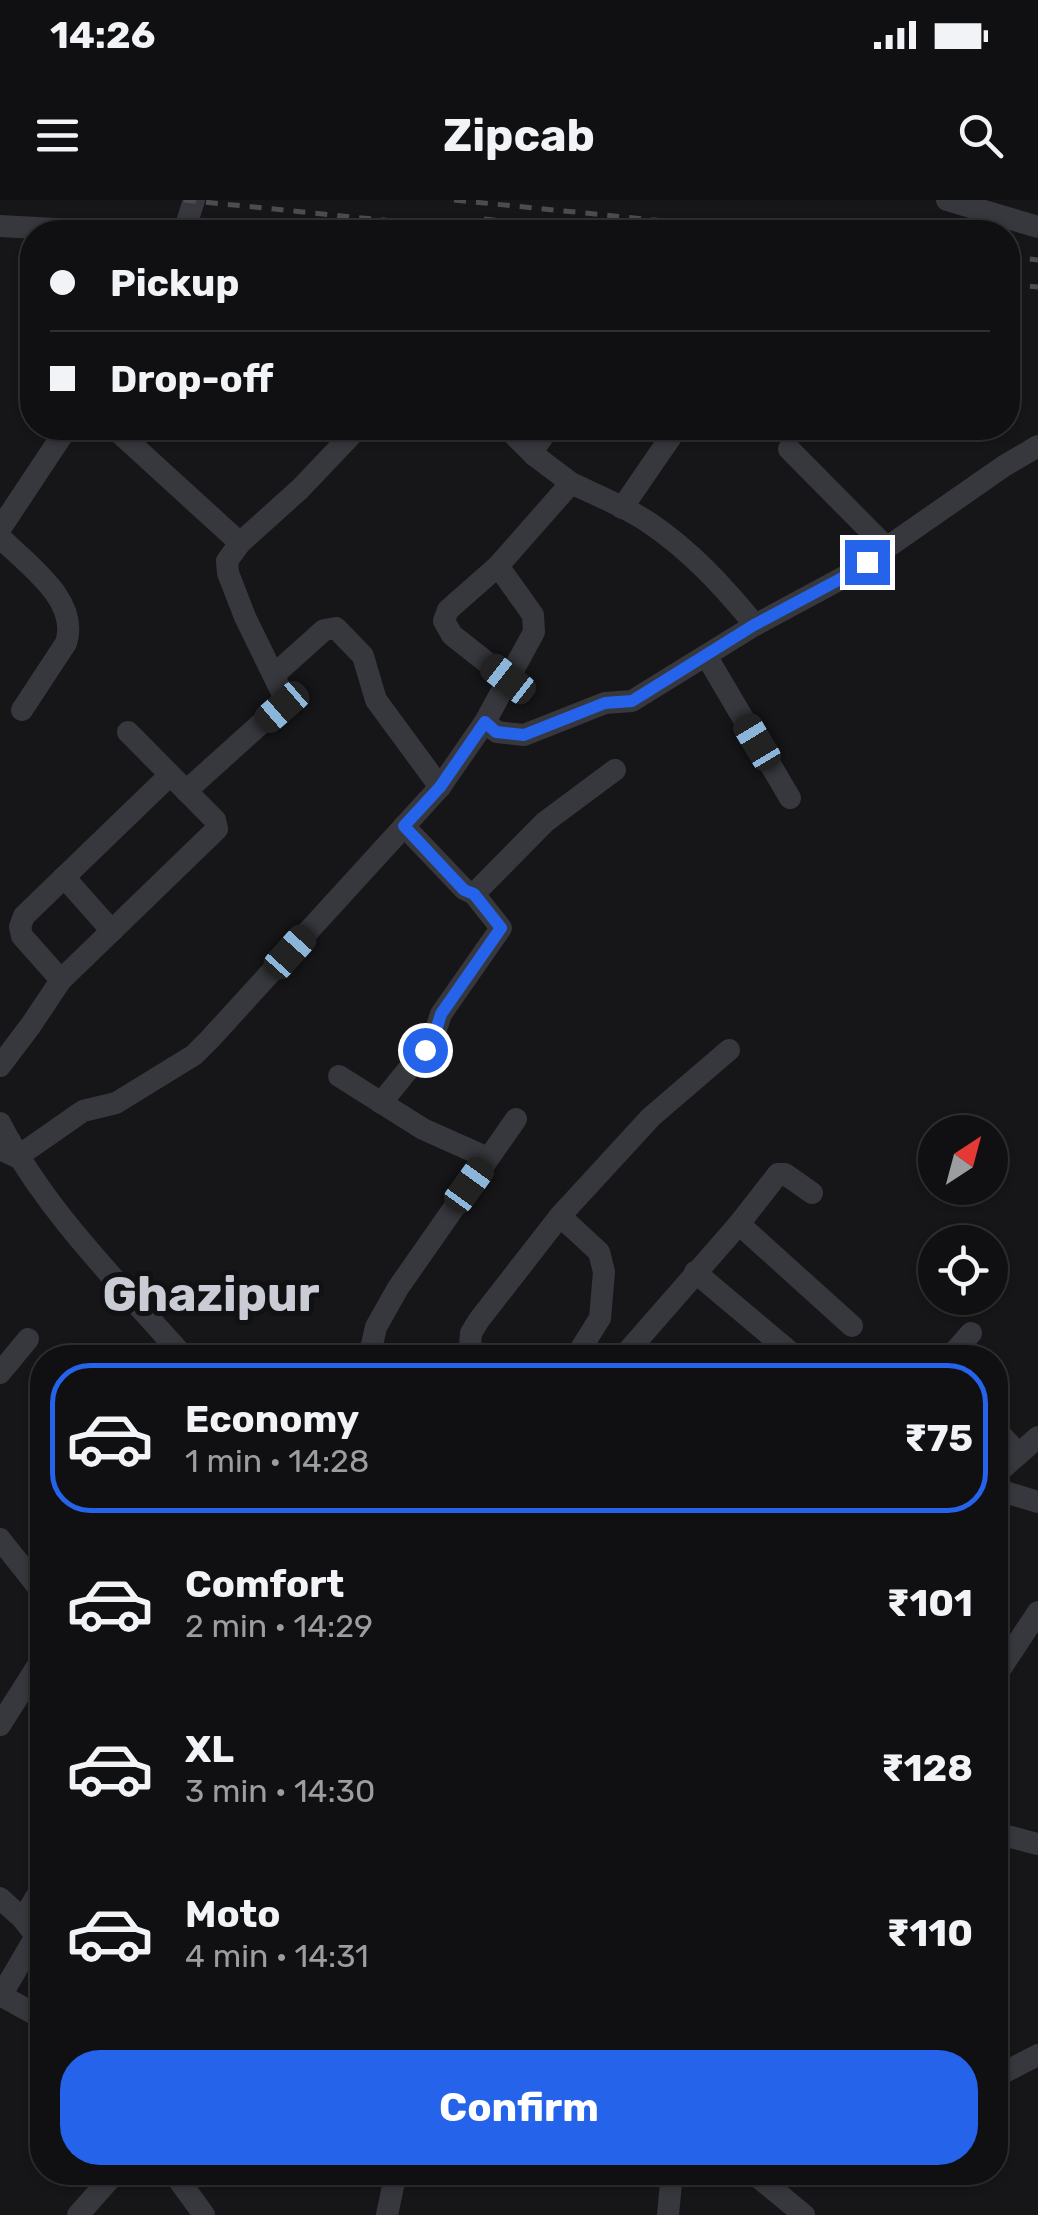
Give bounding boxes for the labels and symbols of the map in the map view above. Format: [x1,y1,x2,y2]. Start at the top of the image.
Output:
route end [845,540,890,585]
car [475,649,541,709]
car [250,676,314,738]
car [729,709,785,775]
car [259,920,321,984]
route start [403,1028,448,1073]
north arrow [918,1115,1008,1205]
car [439,1152,499,1218]
district label: Ghazipur [102,1266,320,1323]

